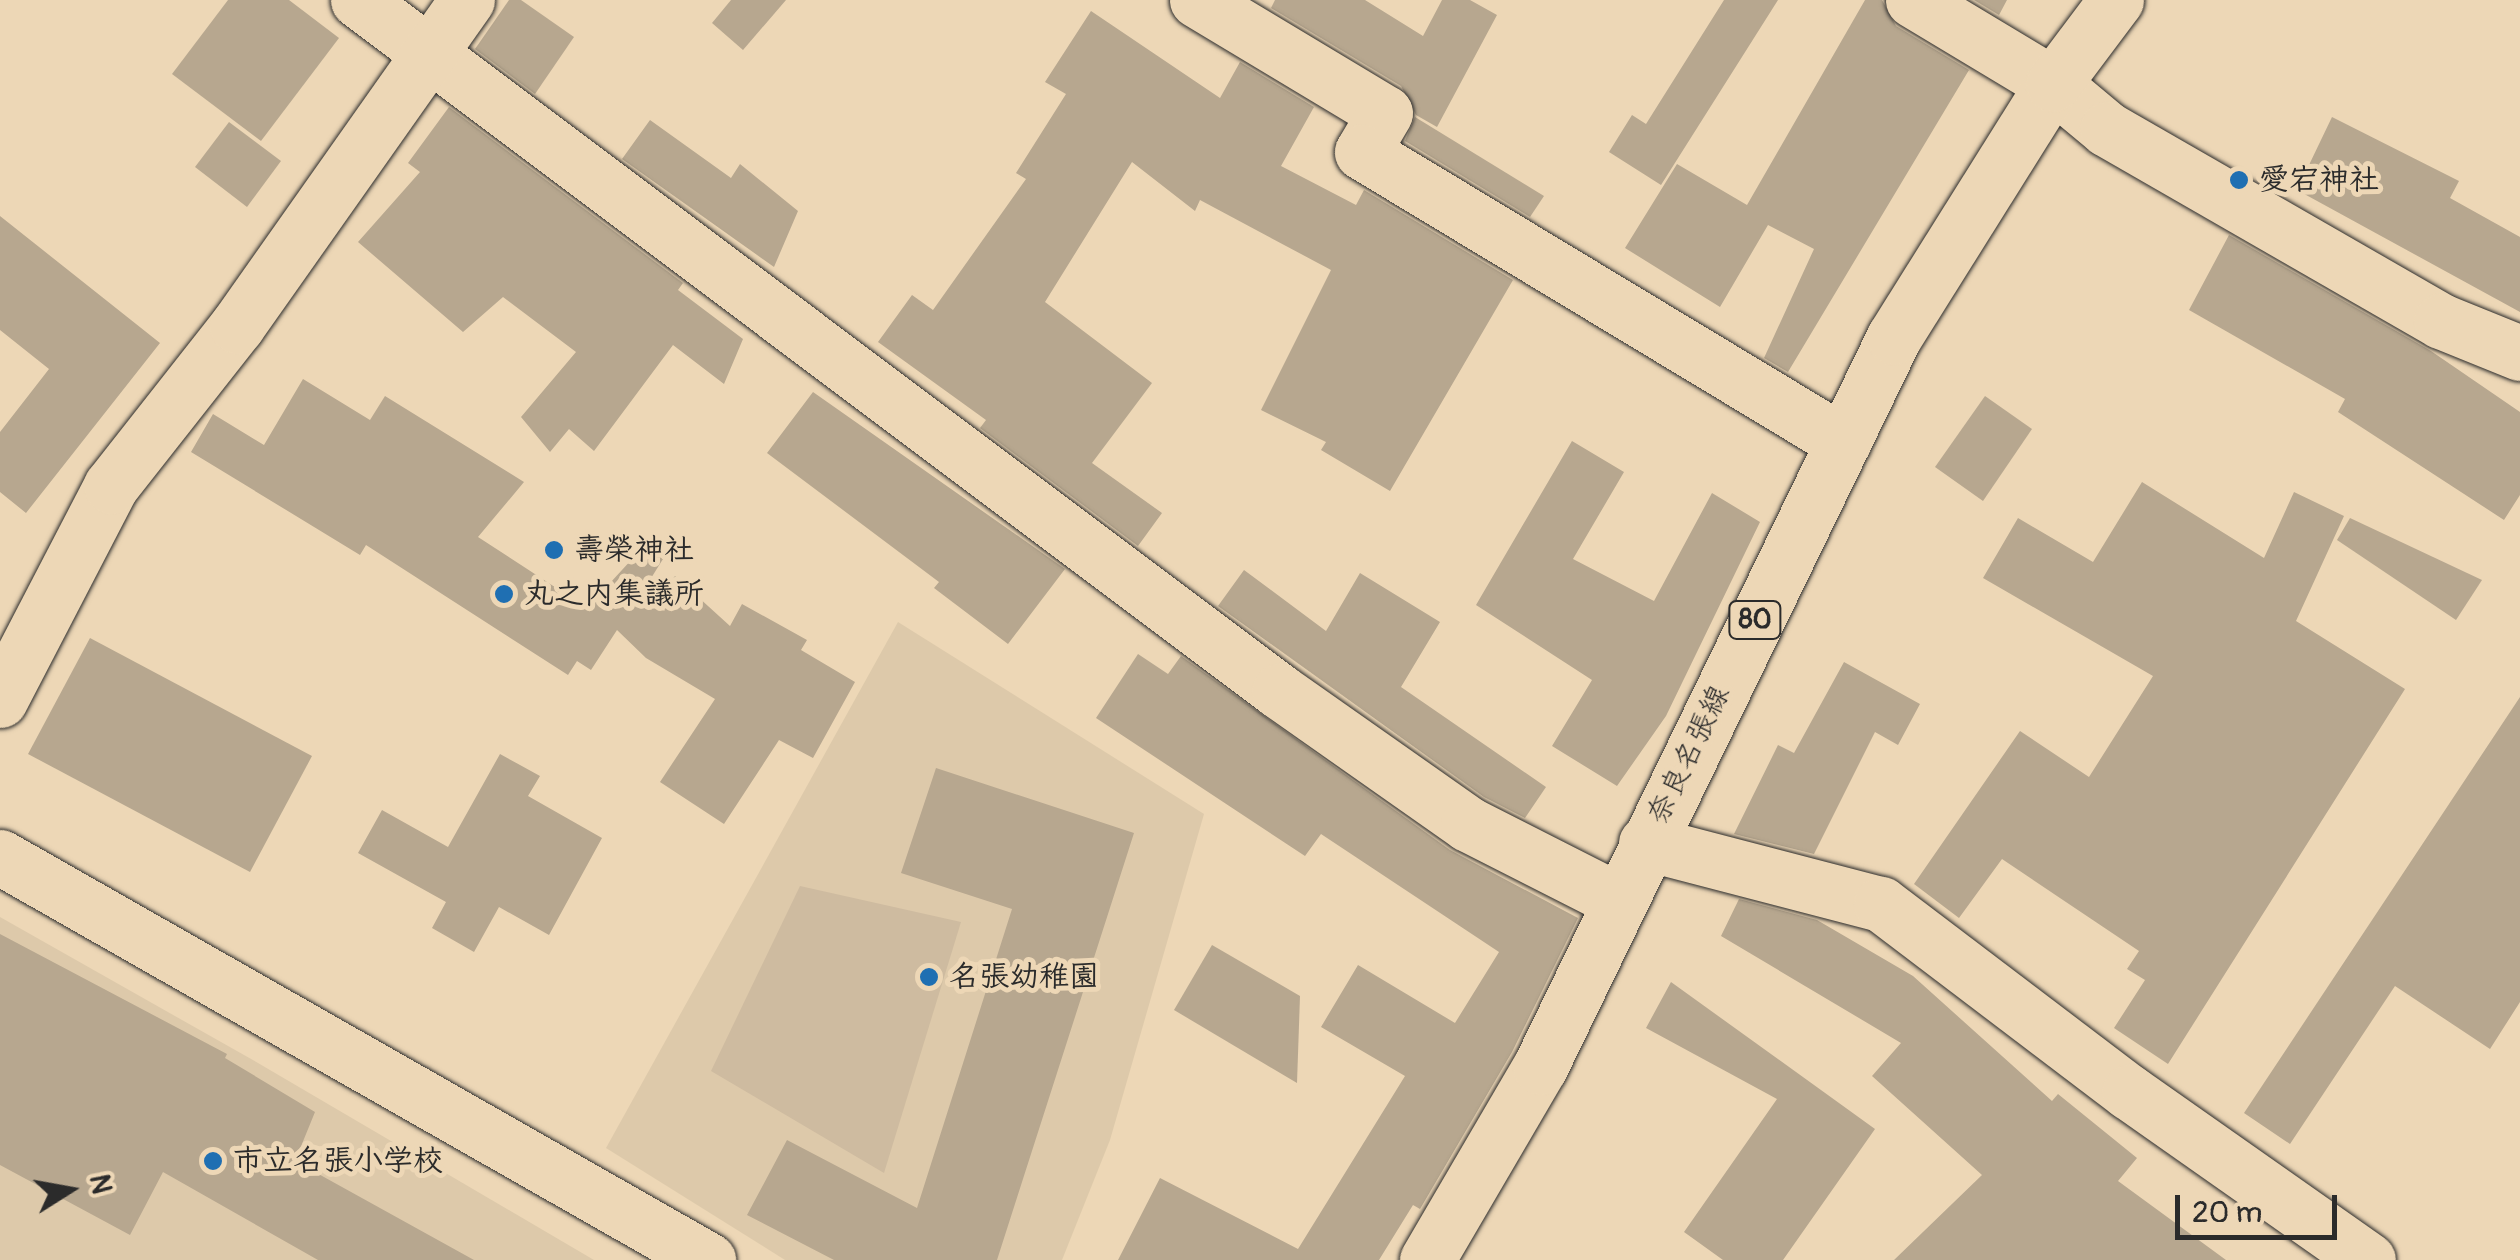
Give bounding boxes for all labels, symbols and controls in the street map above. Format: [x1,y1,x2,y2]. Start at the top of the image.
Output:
place label: 愛宕神社 [2259,162,2379,198]
marker: 愛宕神社 [2228,169,2250,191]
place label: 壽榮神社 [574,532,694,568]
marker: 壽榮神社 [543,539,565,561]
place label: 丸之内集議所 [524,576,704,612]
marker: 丸之内集議所 [493,583,515,605]
road number: 80 [1728,597,1782,643]
street label: 奈良名張線 [1640,680,1738,830]
place label: 名張幼稚園 [949,959,1099,995]
marker: 名張幼稚園 [918,966,940,988]
north arrow [20,1140,120,1240]
place label: 市立名張小学校 [233,1143,443,1179]
marker: 市立名張小学校 [202,1150,224,1172]
text: N [81,1172,119,1197]
scale bar [2180,1175,2342,1237]
text: 20 m [2192,1194,2262,1231]

